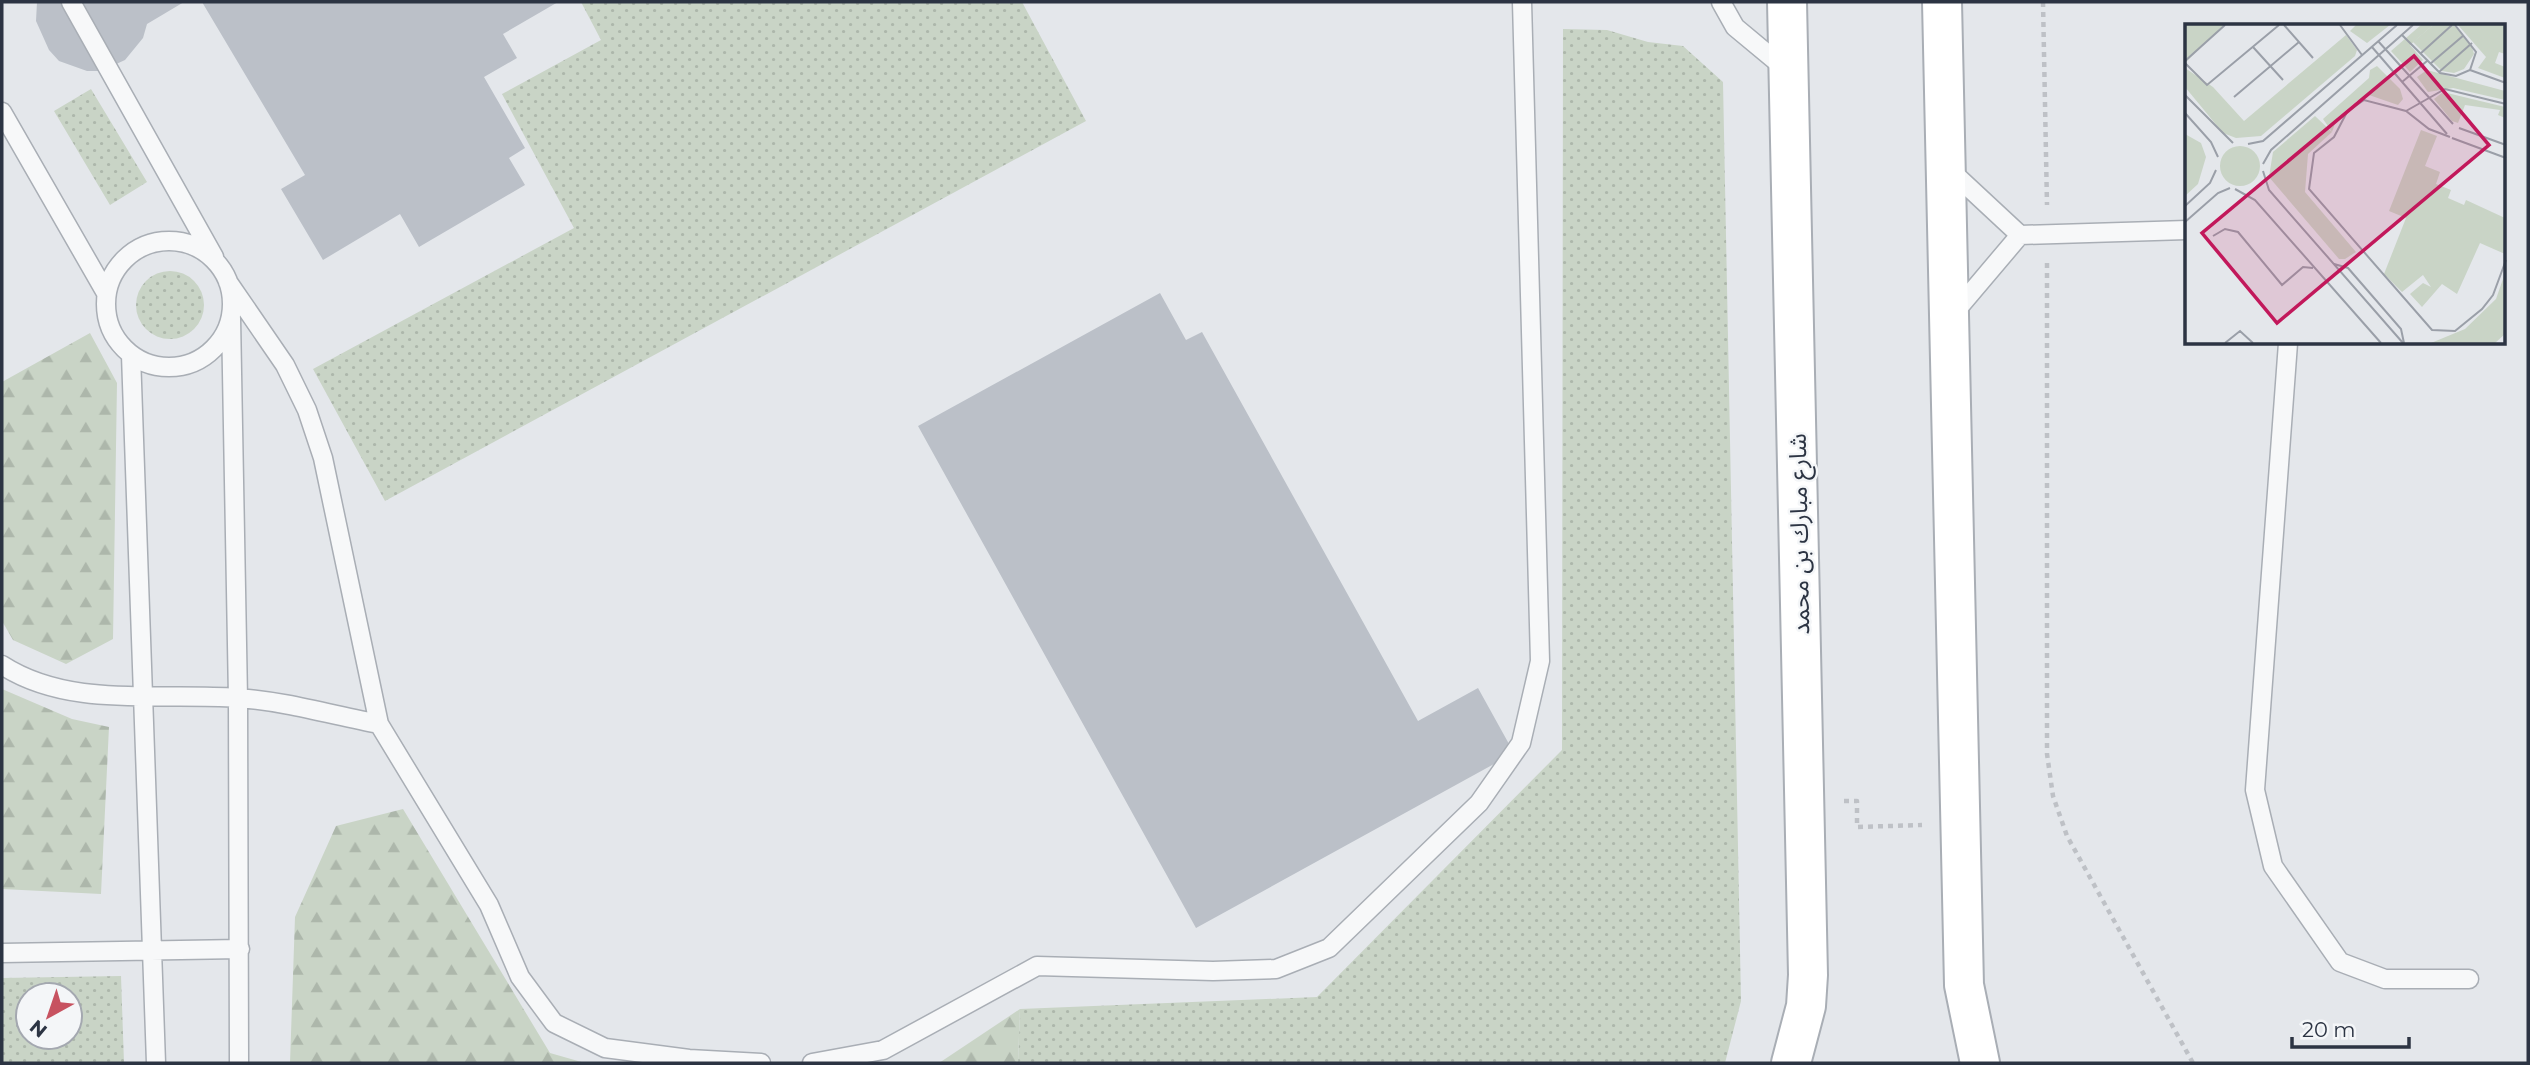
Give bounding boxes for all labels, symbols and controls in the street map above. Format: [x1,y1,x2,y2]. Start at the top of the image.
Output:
inset map [2185,24,2506,345]
street label: شارع مبارك بن محمد [1783,433,1818,635]
north arrow [14,981,84,1051]
scale bar [2292,1006,2409,1050]
text: N [25,1015,52,1042]
text: 20 m [2302,1017,2356,1042]

